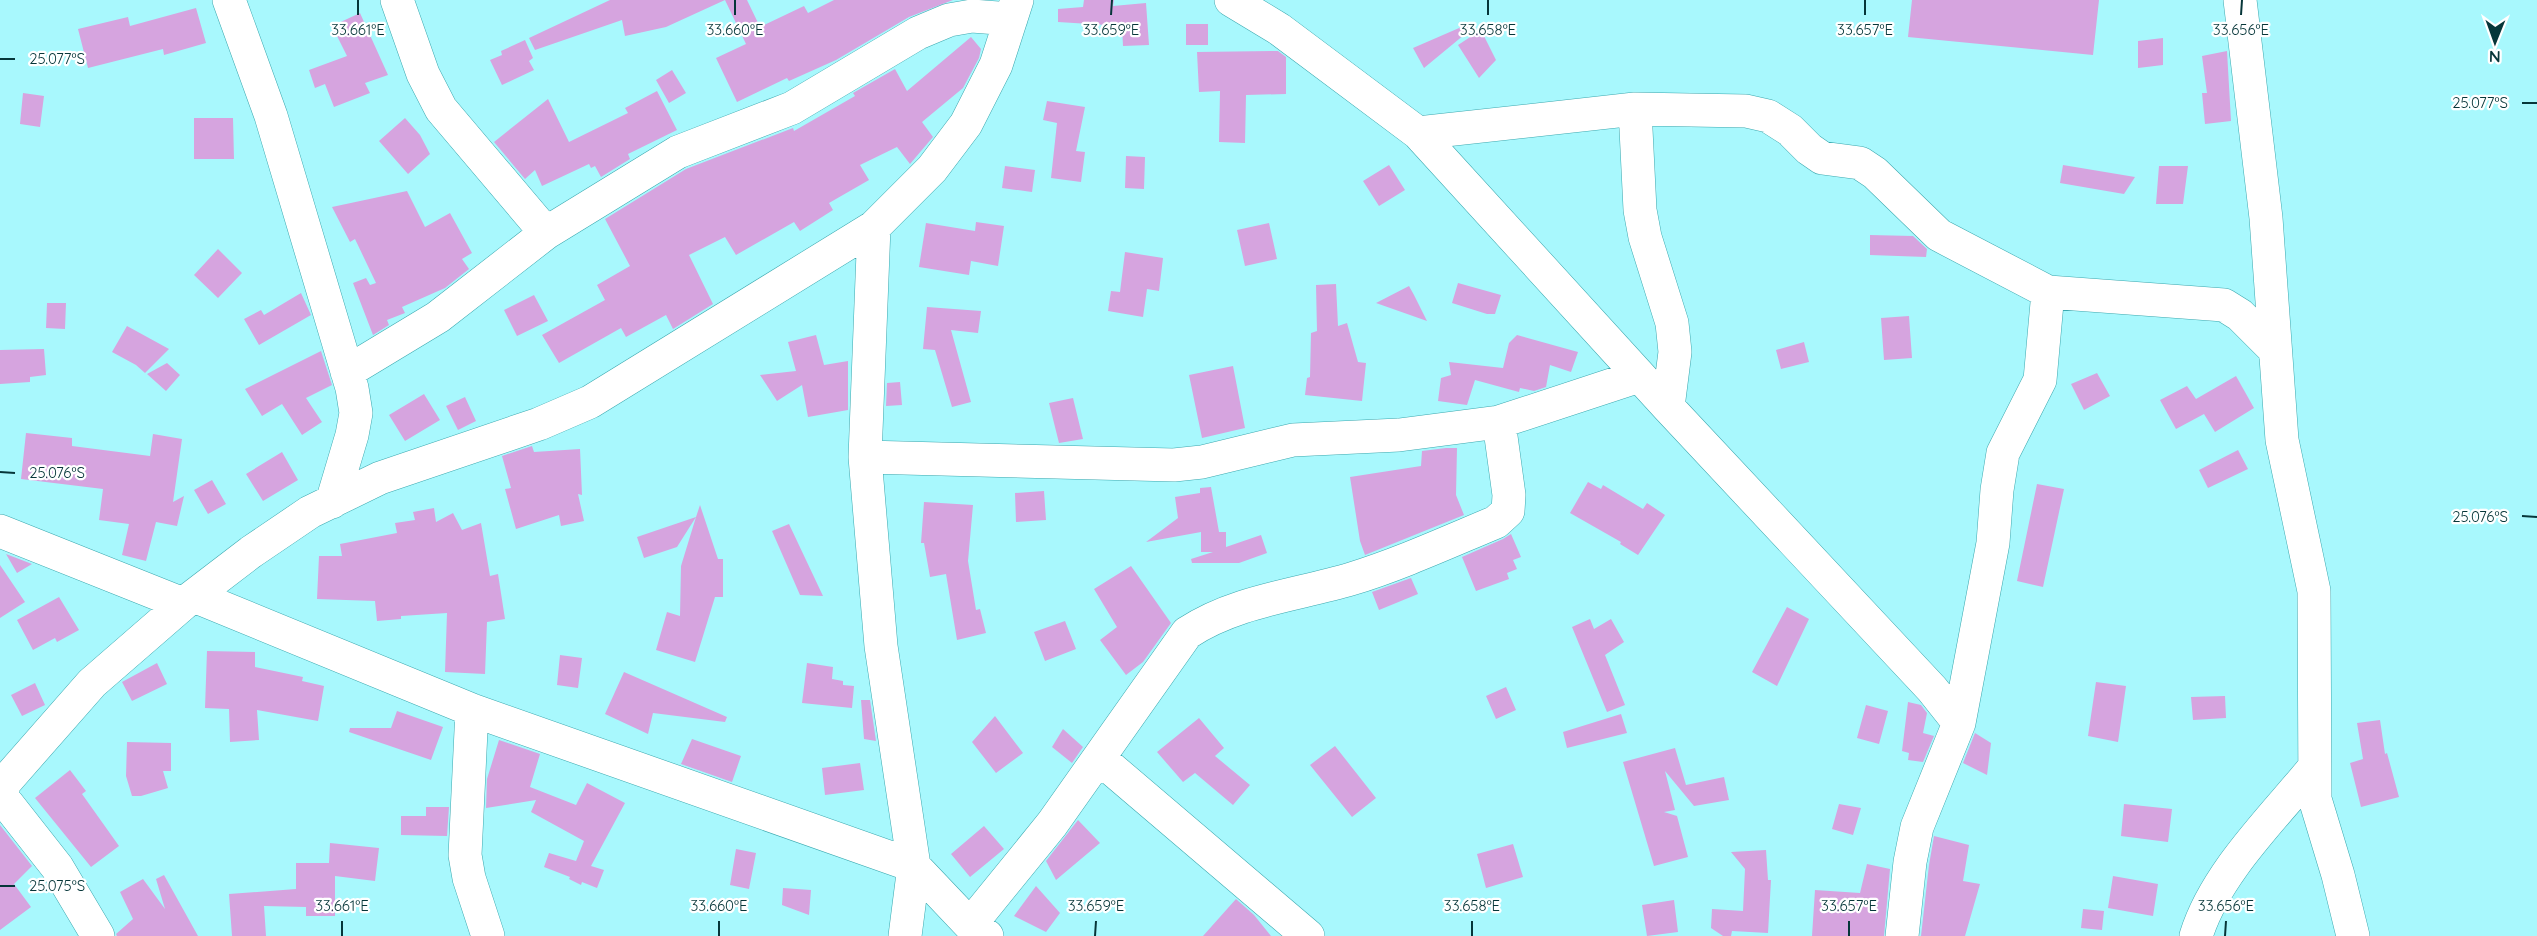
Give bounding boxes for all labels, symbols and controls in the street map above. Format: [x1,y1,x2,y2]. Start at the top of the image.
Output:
north arrow [2465,12,2525,72]
text: 33.661°E [331,20,385,39]
text: 33.660°E [706,20,764,39]
text: 33.659°E [1083,20,1139,39]
text: 33.658°E [1460,20,1516,39]
text: 33.657°E [1837,20,1893,39]
text: 33.656°E [2213,20,2269,39]
text: N [2489,47,2501,67]
text: 25.077°S [29,49,85,68]
text: 25.077°S [2452,93,2508,112]
text: 25.076°S [29,463,85,482]
text: 25.076°S [2452,507,2508,526]
text: 25.075°S [29,876,85,895]
text: 33.661°E [315,896,369,915]
text: 33.660°E [690,896,748,915]
text: 33.659°E [1068,896,1124,915]
text: 33.658°E [1444,896,1500,915]
text: 33.657°E [1821,896,1877,915]
text: 33.656°E [2198,896,2254,915]

